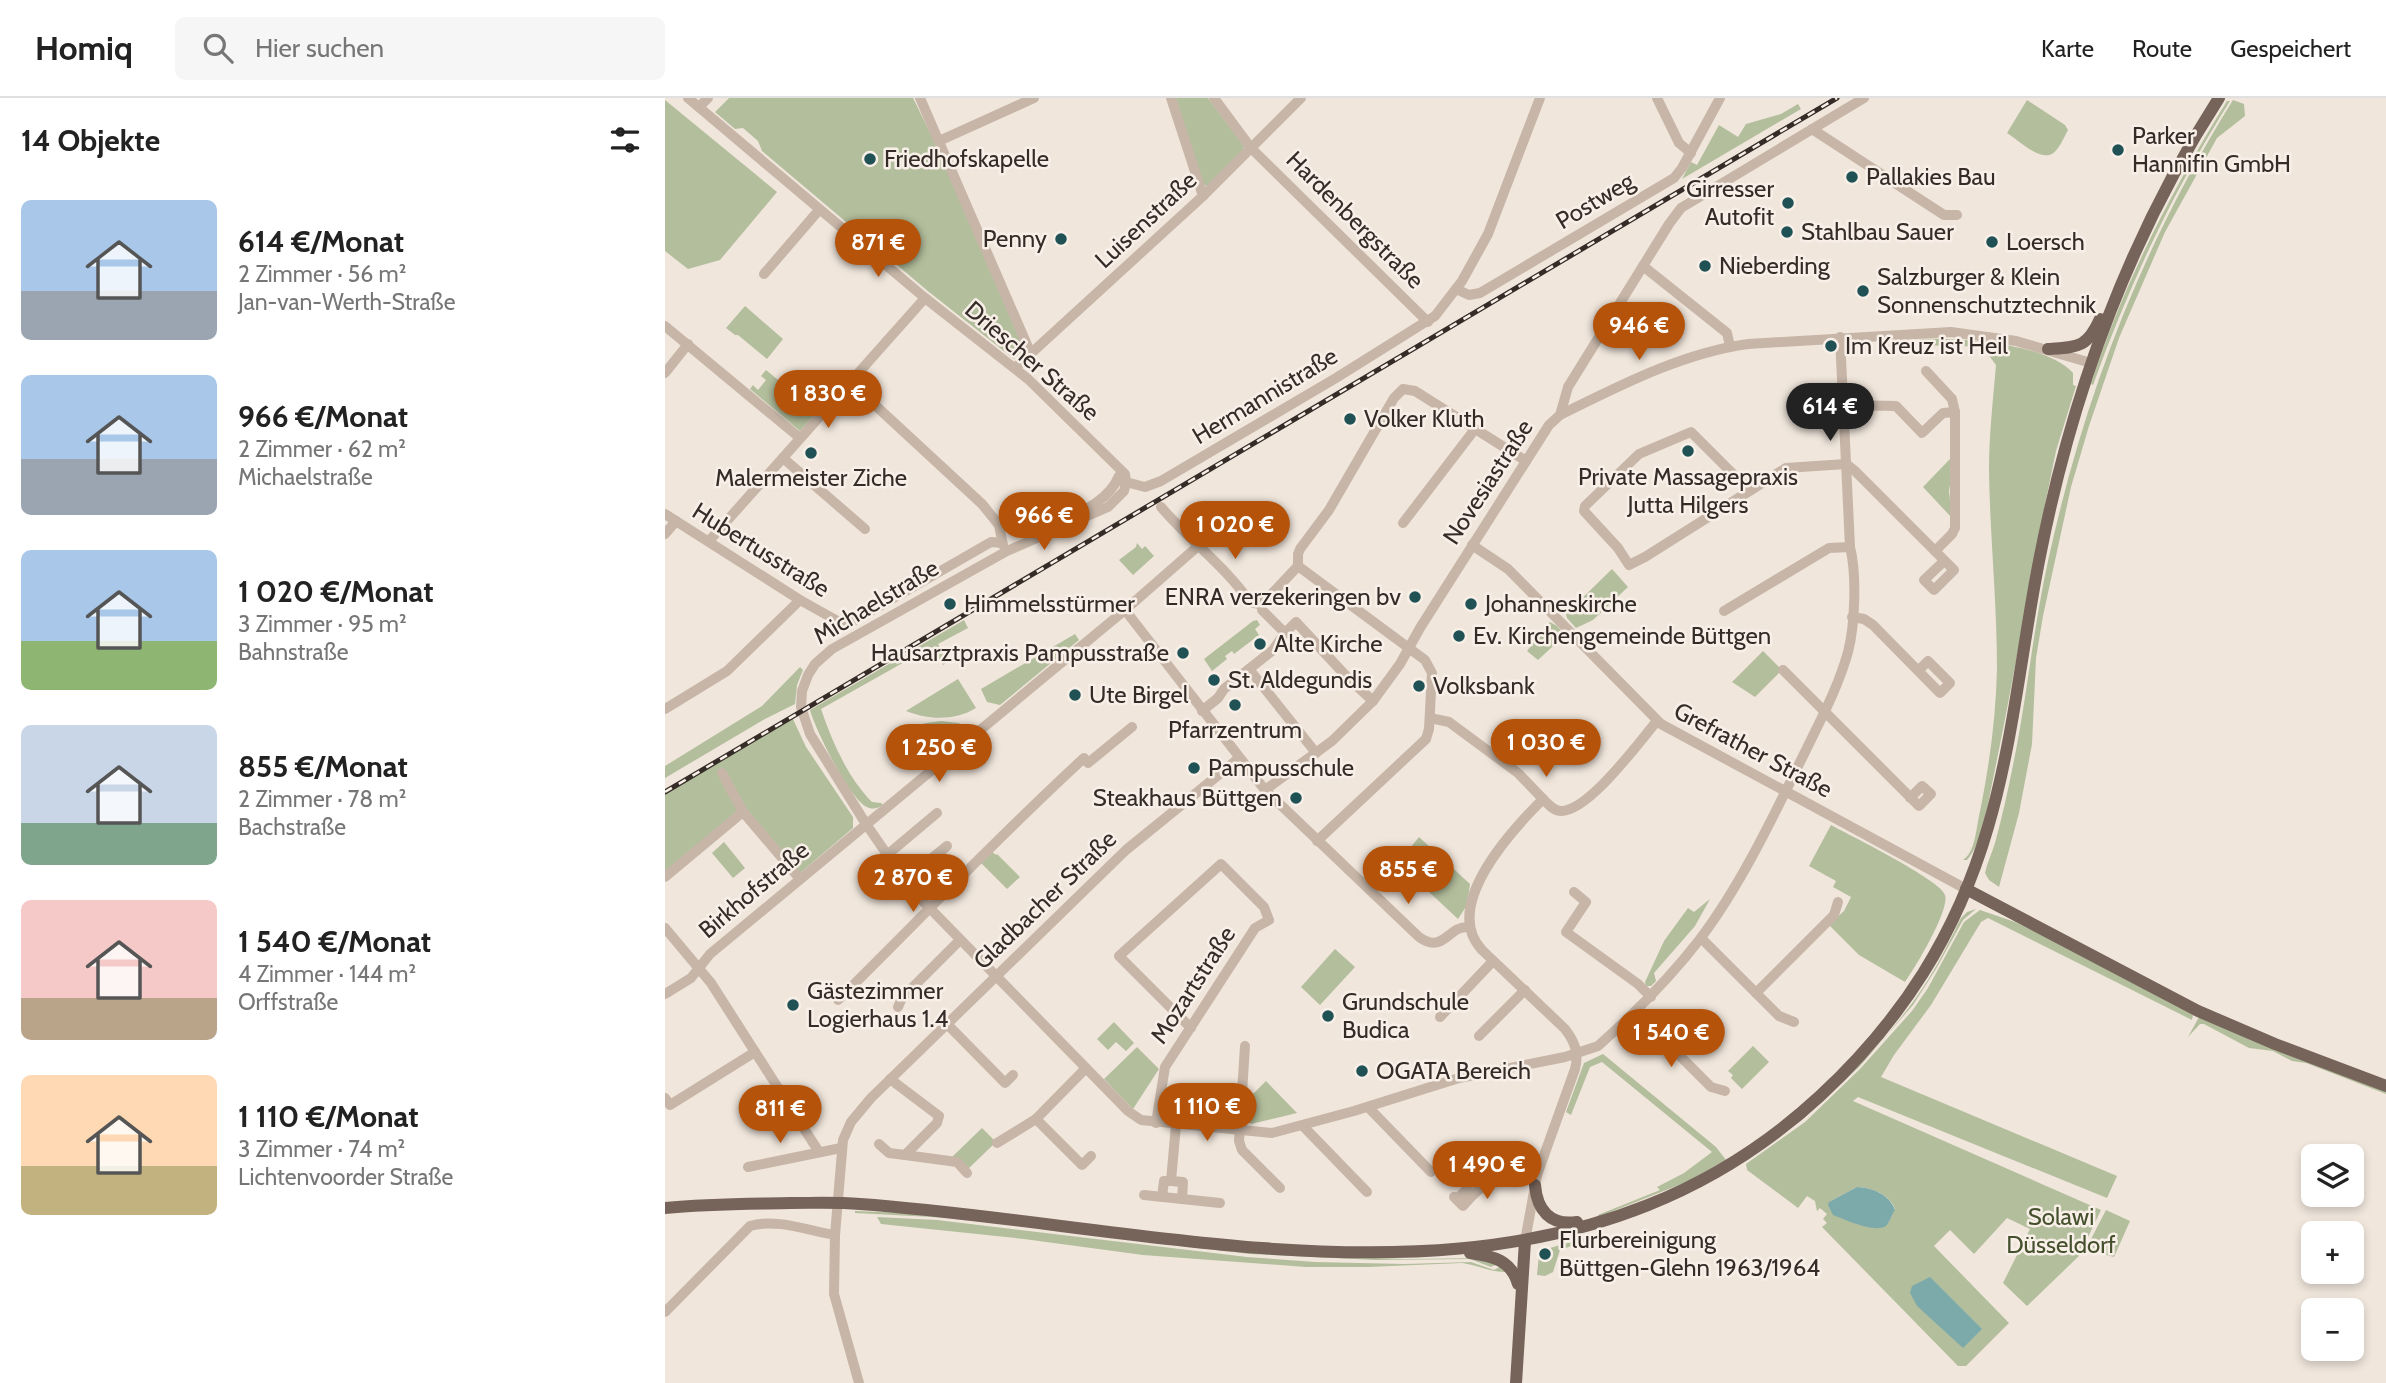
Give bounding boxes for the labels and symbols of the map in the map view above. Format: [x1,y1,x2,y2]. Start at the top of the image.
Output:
place label: Parker Hannifin GmbH [2132,121,2291,178]
marker: Parker Hannifin GmbH [2110,142,2126,158]
place label: Friedhofskapelle [884,144,1049,173]
street label: Hardenbergstraße [1281,145,1430,294]
marker: Friedhofskapelle [862,151,878,167]
place label: Pallakies Bau [1866,162,1996,191]
street label: Luisenstraße [1089,165,1202,274]
street label: Postweg [1550,165,1640,235]
marker: Pallakies Bau [1844,169,1860,185]
place label: Girresser Autofit [1686,174,1774,231]
marker: Girresser Autofit [1780,195,1796,211]
place label: Stahlbau Sauer [1801,217,1954,246]
pin: 871 € [829,220,927,279]
place label: Penny [983,224,1047,253]
marker: Stahlbau Sauer [1779,224,1795,240]
place label: Loersch [2006,227,2085,256]
marker: Penny [1053,231,1069,247]
marker: Loersch [1984,234,2000,250]
place label: Nieberding [1719,251,1831,280]
marker: Nieberding [1697,258,1713,274]
place label: Salzburger & Klein Sonnenschutztechnik [1877,262,2096,319]
marker: Salzburger & Klein Sonnenschutztechnik [1855,283,1871,299]
street label: Driescher Straße [959,295,1105,427]
pin: 946 € [1590,302,1688,362]
place label: Im Kreuz ist Heil [1845,331,2008,360]
marker: Im Kreuz ist Heil [1823,338,1839,354]
street label: Hermannistraße [1187,341,1342,450]
pin: 1 830 € [763,370,893,430]
pin: 614 € [1781,384,1879,443]
place label: Volker Kluth [1364,404,1484,433]
marker: Volker Kluth [1342,411,1358,427]
street label: Novesiastraße [1436,414,1539,550]
marker: Private Massagepraxis Jutta Hilgers [1680,443,1696,459]
marker: Malermeister Ziche [803,445,819,461]
place label: Private Massagepraxis Jutta Hilgers [1578,462,1798,519]
place label: Malermeister Ziche [715,463,907,492]
pin: 966 € [995,492,1093,552]
street label: Hubertusstraße [687,496,835,603]
pin: 1 020 € [1170,502,1300,561]
street label: Michaelstraße [808,553,944,650]
place label: ENRA verzekeringen bv [1165,582,1401,611]
place label: Himmelsstürmer [964,589,1135,618]
marker: ENRA verzekeringen bv [1407,589,1423,605]
place label: Johanneskirche [1484,589,1637,618]
marker: Himmelsstürmer [942,596,958,612]
marker: Johanneskirche [1463,596,1479,612]
place label: Ev. Kirchengemeinde Büttgen [1473,621,1771,650]
marker: Ev. Kirchengemeinde Büttgen [1451,628,1467,644]
place label: Alte Kirche [1274,629,1383,658]
marker: Alte Kirche [1252,636,1268,652]
place label: Hausarztpraxis Pampusstraße [871,638,1169,667]
marker: Hausarztpraxis Pampusstraße [1175,645,1191,661]
place label: St. Aldegundis [1228,665,1372,694]
place label: Volksbank [1433,671,1535,700]
marker: St. Aldegundis [1206,672,1222,688]
marker: Volksbank [1411,678,1427,694]
place label: Ute Birgel [1089,680,1189,709]
marker: Ute Birgel [1067,687,1083,703]
street label: Grefrather Straße [1669,696,1837,803]
marker: Pfarrzentrum [1227,697,1243,713]
place label: Pfarrzentrum [1168,715,1302,744]
pin: 1 030 € [1481,720,1611,779]
pin: 1 250 € [874,724,1004,784]
place label: Pampusschule [1208,753,1354,782]
marker: Pampusschule [1186,760,1202,776]
place label: Steakhaus Büttgen [1093,783,1282,812]
marker: Steakhaus Büttgen [1288,790,1304,806]
street label: Gladbacher Straße [967,824,1122,975]
street label: Birkhofstraße [693,835,815,944]
pin: 855 € [1359,846,1457,906]
pin: 2 870 € [848,854,978,914]
street label: Mozartstraße [1144,921,1241,1049]
place label: Gästezimmer Logierhaus 1.4 [807,976,949,1033]
place label: Grundschule Budica [1342,987,1469,1044]
marker: Gästezimmer Logierhaus 1.4 [785,997,801,1013]
marker: Grundschule Budica [1320,1008,1336,1024]
pin: 1 540 € [1606,1010,1736,1069]
place label: OGATA Bereich [1376,1056,1531,1085]
marker: OGATA Bereich [1354,1063,1370,1079]
pin: 1 110 € [1142,1084,1272,1143]
pin: 811 € [731,1086,829,1145]
pin: 1 490 € [1422,1142,1552,1201]
park label: Solawi Düsseldorf [2006,1202,2116,1259]
place label: Flurbereinigung Büttgen-Glehn 1963/1964 [1559,1225,1820,1282]
marker: Flurbereinigung Büttgen-Glehn 1963/1964 [1537,1246,1553,1262]

